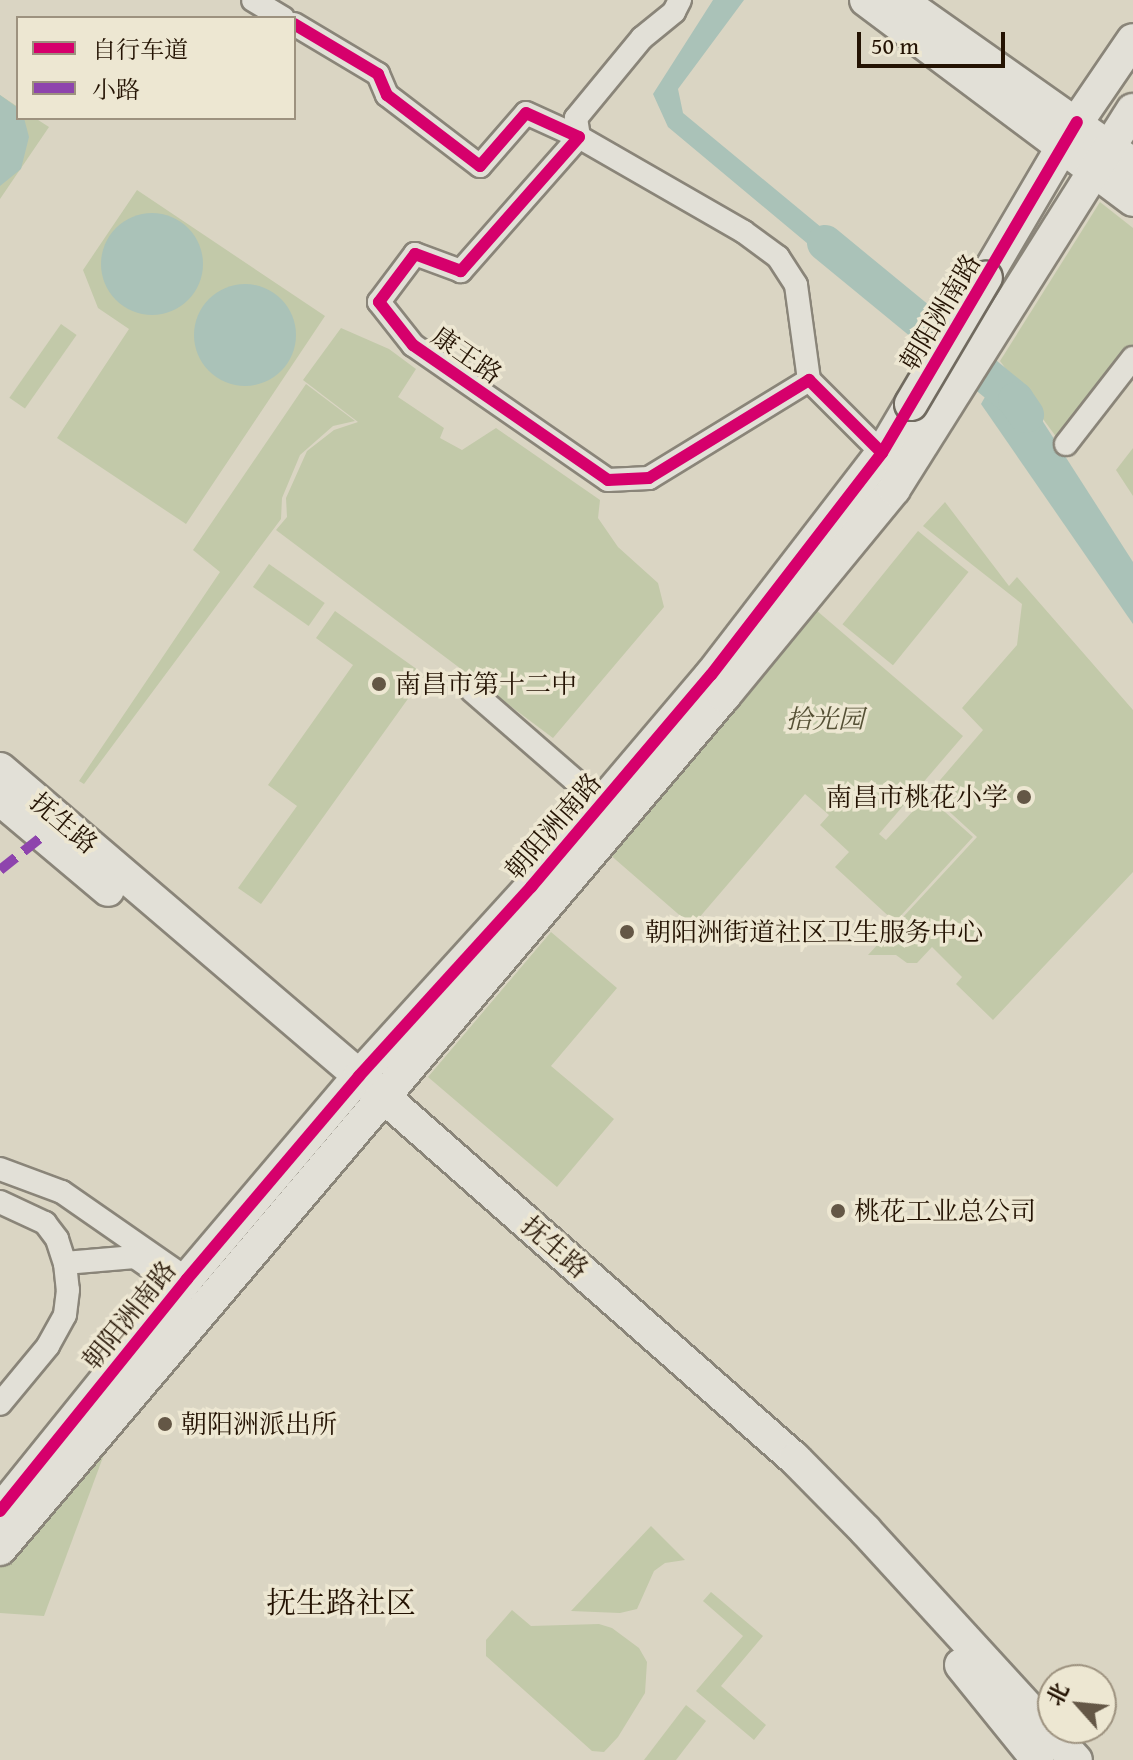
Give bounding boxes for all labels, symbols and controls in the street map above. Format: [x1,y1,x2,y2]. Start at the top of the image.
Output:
legend [16,16,296,120]
scale bar [861,16,1009,66]
text: 50 m [871,28,919,63]
text: 自行车道 [92,32,188,67]
text: 小路 [92,72,140,107]
street label: 朝阳洲南路 [893,248,987,376]
street label: 康王路 [426,320,508,390]
place label: 南昌市第十二中 [395,668,577,700]
marker: 南昌市第十二中 [370,675,388,693]
park label: 拾光园 [786,703,864,735]
street label: 朝阳洲南路 [499,767,607,885]
place label: 南昌市桃花小学 [826,781,1008,813]
street label: 抚生路 [24,786,104,860]
marker: 南昌市桃花小学 [1015,788,1033,806]
place label: 朝阳洲街道社区卫生服务中心 [645,916,983,948]
marker: 朝阳洲街道社区卫生服务中心 [616,921,638,943]
place label: 桃花工业总公司 [854,1195,1036,1227]
marker: 桃花工业总公司 [829,1202,847,1220]
street label: 抚生路 [515,1210,595,1284]
street label: 朝阳洲南路 [76,1255,182,1375]
place label: 朝阳洲派出所 [181,1408,337,1440]
marker: 朝阳洲派出所 [156,1415,174,1433]
district label: 抚生路社区 [266,1584,416,1620]
north arrow [1037,1664,1117,1744]
text: 北 [1038,1677,1077,1711]

